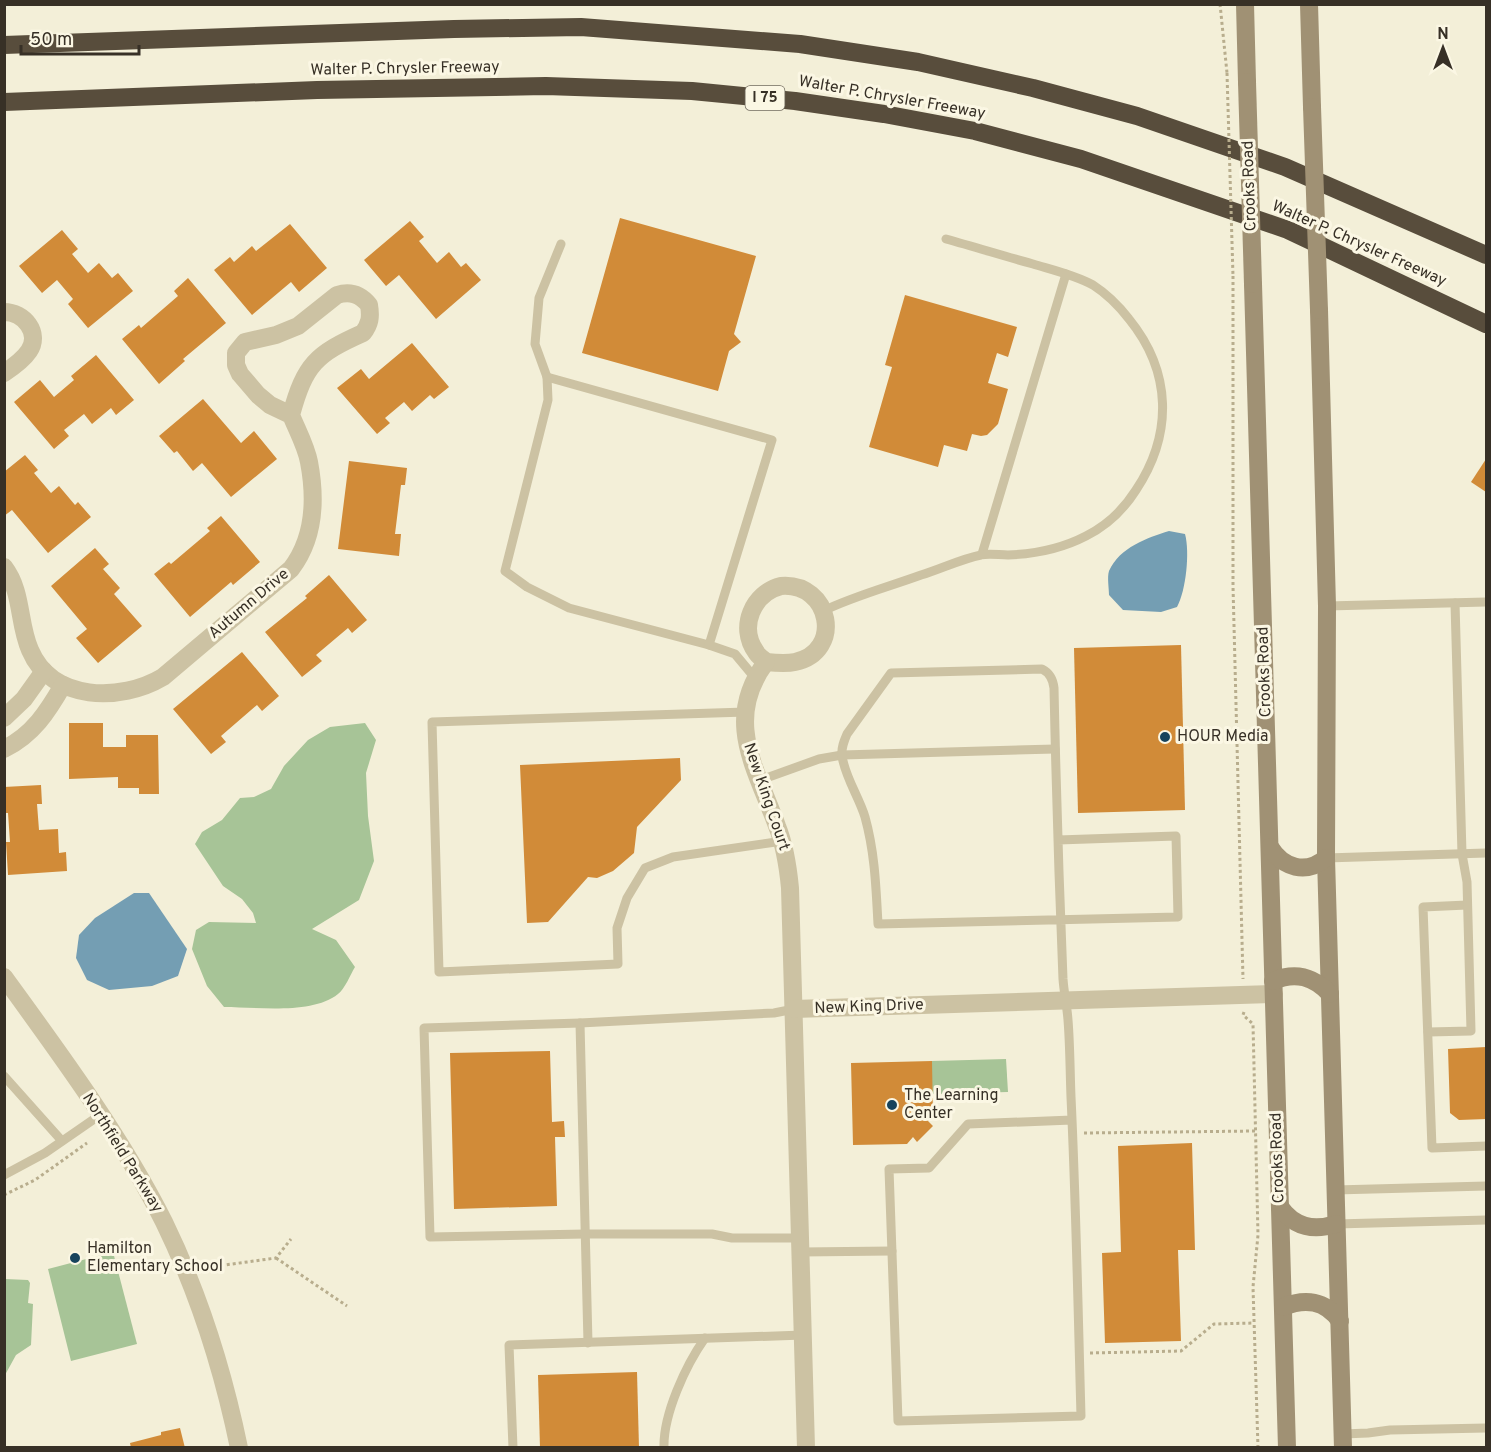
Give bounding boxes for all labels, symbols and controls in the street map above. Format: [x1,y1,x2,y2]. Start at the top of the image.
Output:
scale bar [21,18,140,56]
north arrow [1413,18,1473,78]
text: N [1437,25,1449,45]
text: 50 m [30,29,72,52]
street label: Walter P. Chrysler Freeway [310,57,500,81]
street label: Walter P. Chrysler Freeway [797,72,987,124]
road number: I 75 [746,86,784,110]
street label: Crooks Road [1238,140,1262,232]
street label: Walter P. Chrysler Freeway [1268,196,1450,292]
street label: Autumn Drive [205,565,293,643]
street label: Crooks Road [1253,626,1277,718]
place label: HOUR Media [1177,727,1269,747]
marker: HOUR Media [1158,730,1172,744]
street label: New King Court [738,740,794,854]
street label: New King Drive [814,995,924,1019]
place label: The Learning Center [904,1086,999,1124]
street label: Northfield Parkway [77,1089,167,1217]
marker: The Learning Center [885,1098,899,1112]
street label: Crooks Road [1266,1112,1290,1204]
place label: Hamilton Elementary School [87,1239,223,1277]
marker: Hamilton Elementary School [68,1251,82,1265]

